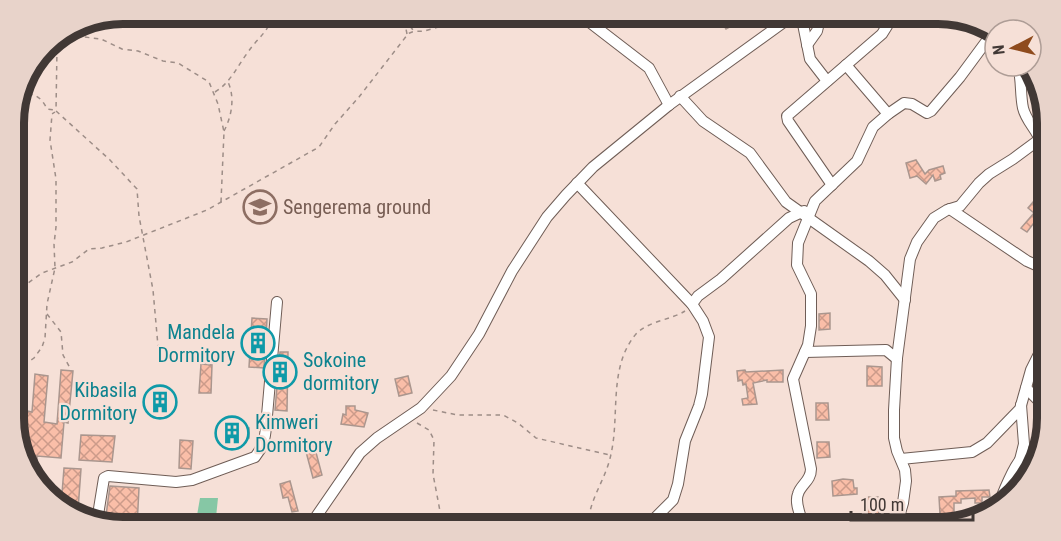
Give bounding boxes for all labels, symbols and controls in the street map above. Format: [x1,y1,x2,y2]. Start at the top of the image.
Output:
north arrow [983,18,1043,78]
text: N [989,44,1009,56]
school or university icon: Sengerema ground [242,189,278,225]
place label: Sengerema ground [283,195,431,219]
place label: Mandela Dormitory [157,320,235,367]
building icon: Mandela Dormitory [240,325,276,361]
place label: Sokoine dormitory [303,348,379,395]
building icon: Sokoine dormitory [262,354,298,390]
place label: Kibasila Dormitory [59,378,137,425]
building icon: Kibasila Dormitory [142,384,178,420]
place label: Kimweri Dormitory [255,410,333,457]
building icon: Kimweri Dormitory [214,415,250,451]
scale bar [851,484,972,522]
text: 100 m [860,494,904,515]

